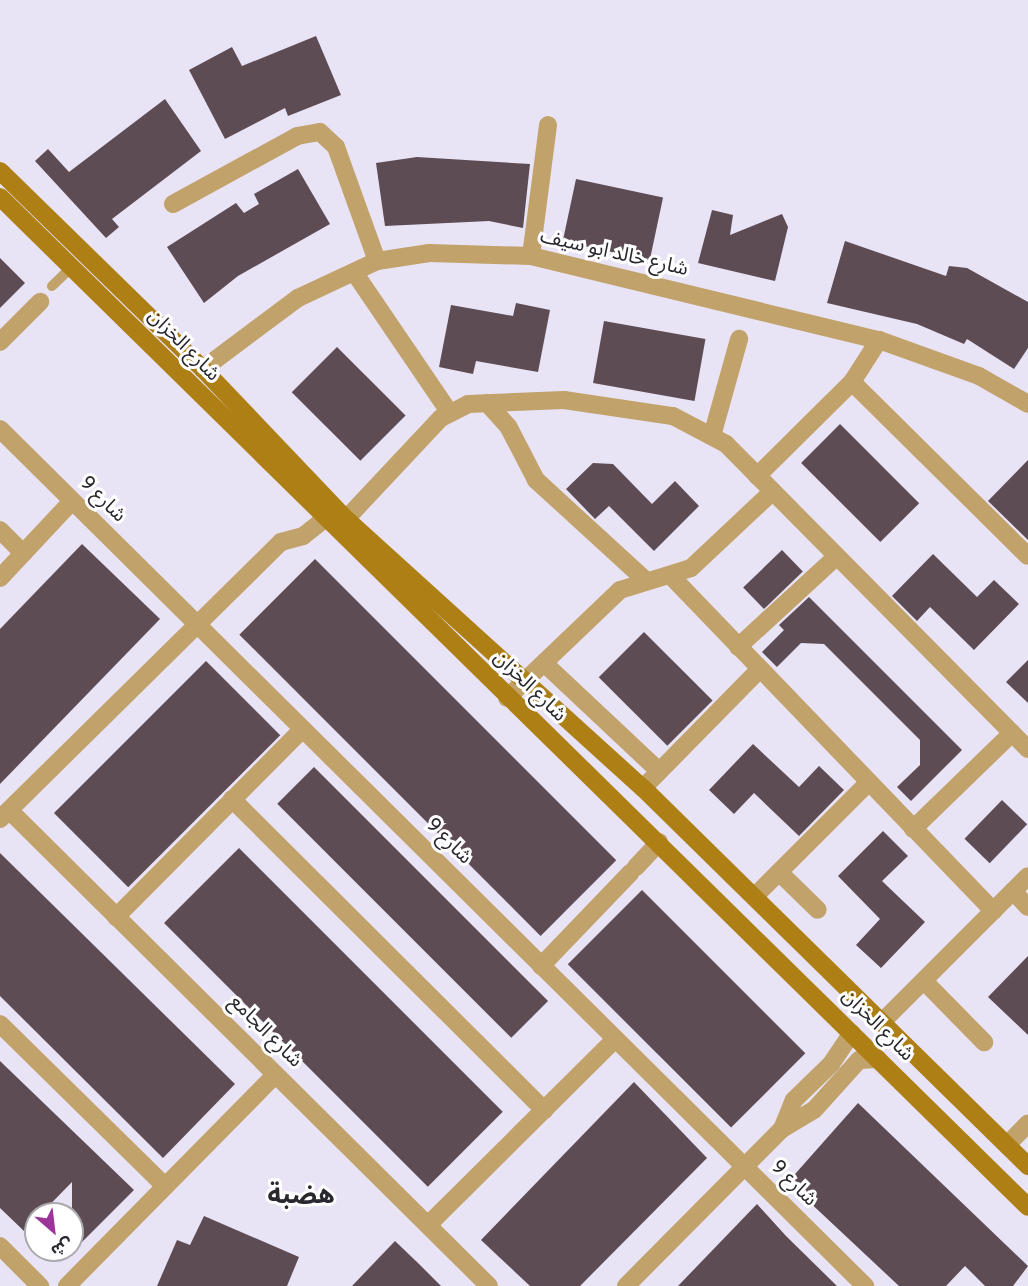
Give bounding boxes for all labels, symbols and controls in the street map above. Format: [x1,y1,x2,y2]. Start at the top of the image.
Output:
street label: شارع خالد ابو سيف [538,225,690,283]
street label: شارع الخزان [142,305,224,387]
street label: شارع 9 [74,472,130,528]
street label: شارع الخزان [487,646,571,728]
street label: شارع 9 [420,814,476,870]
street label: شارع الخزان [836,985,918,1067]
street label: شارع الجامع [224,991,306,1073]
street label: شارع 9 [765,1156,821,1212]
district label: هضبة [267,1181,335,1213]
north arrow [24,1202,84,1262]
text: ش [47,1232,76,1260]

